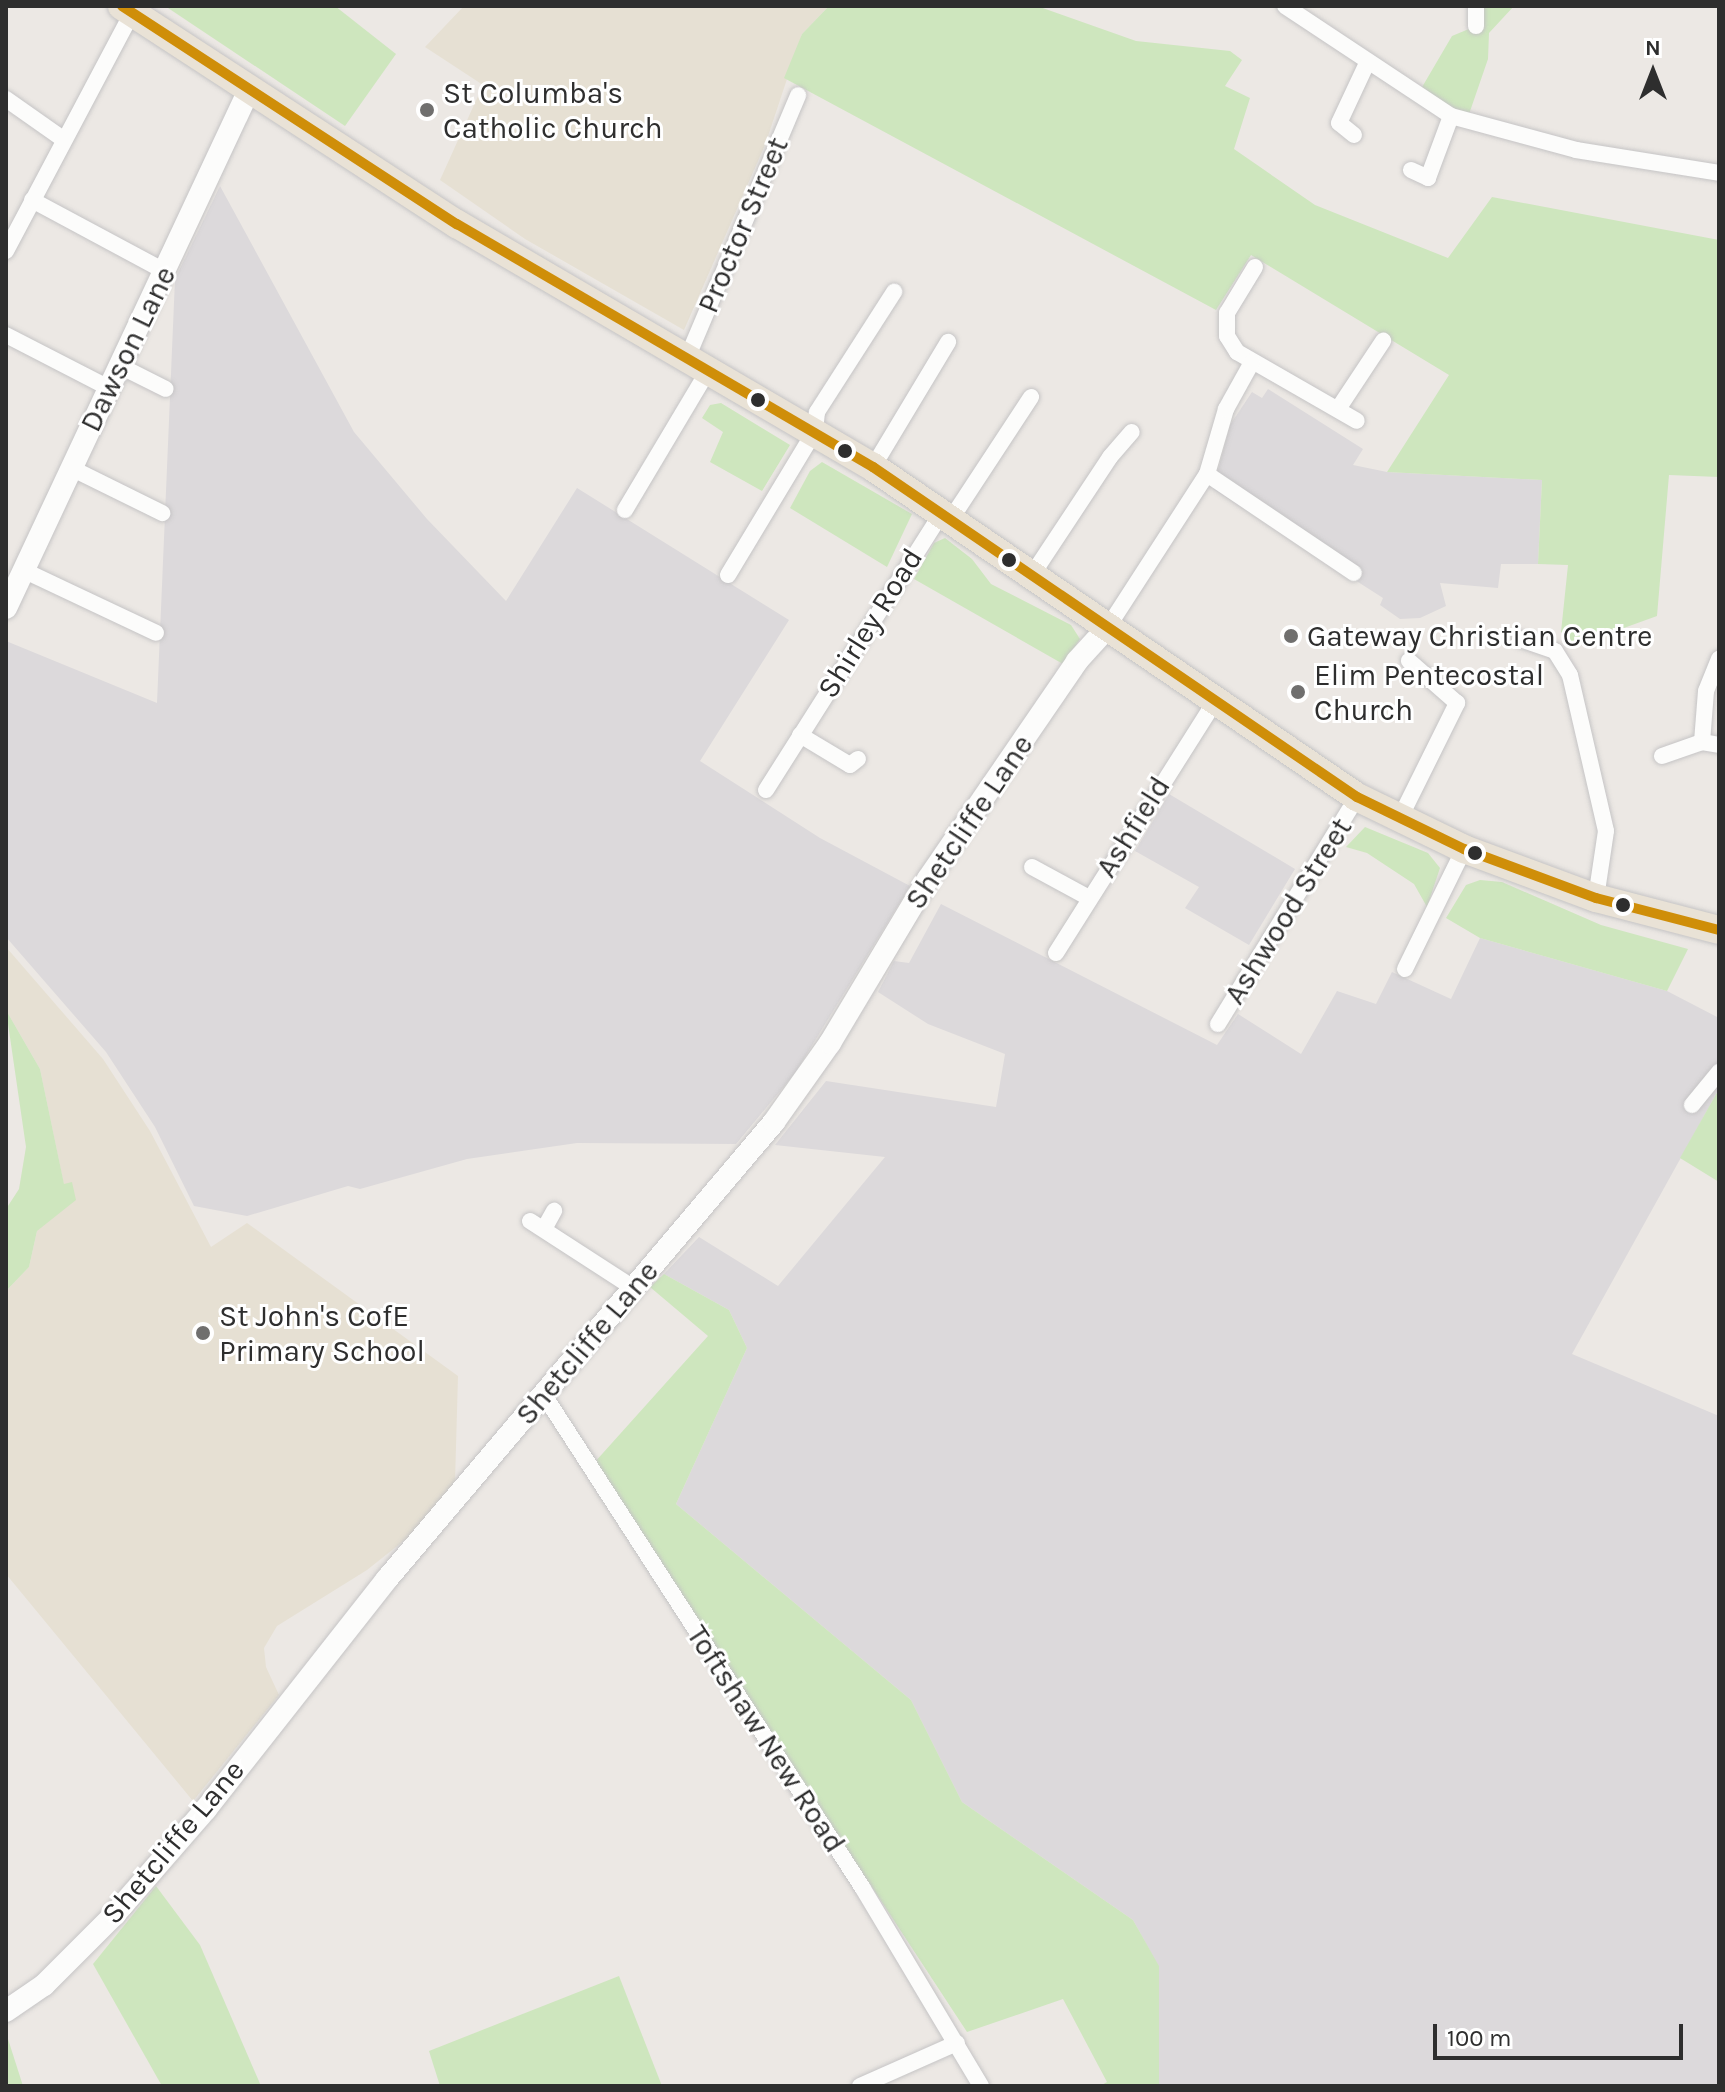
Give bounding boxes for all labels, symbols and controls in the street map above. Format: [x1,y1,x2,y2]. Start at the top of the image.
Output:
north arrow [1613,32,1693,112]
text: N [1645,35,1661,61]
place label: St Columba's Catholic Church [443,75,663,146]
marker: St Columba's Catholic Church [418,101,436,119]
street label: Proctor Street [690,132,796,318]
street label: Dawson Lane [72,260,184,438]
unlabelled marker [750,392,766,408]
unlabelled marker [837,443,853,459]
street label: Shirley Road [810,541,930,705]
unlabelled marker [1001,552,1017,568]
place label: Gateway Christian Centre [1307,618,1652,654]
marker: Gateway Christian Centre [1282,627,1300,645]
place label: Elim Pentecostal Church [1314,657,1544,728]
marker: Elim Pentecostal Church [1289,683,1307,701]
street label: Shetcliffe Lane [897,728,1041,916]
street label: Ashfield [1088,770,1178,884]
street label: Ashwood Street [1216,811,1360,1011]
unlabelled marker [1467,845,1483,861]
unlabelled marker [1615,897,1631,913]
street label: Shetcliffe Lane [508,1254,666,1432]
place label: St John's CofE Primary School [219,1298,425,1368]
marker: St John's CofE Primary School [194,1324,212,1342]
street label: Toftshaw New Road [679,1619,853,1859]
street label: Shetcliffe Lane [94,1753,252,1931]
scale bar [1437,2008,1687,2058]
text: 100 m [1447,2024,1512,2052]

